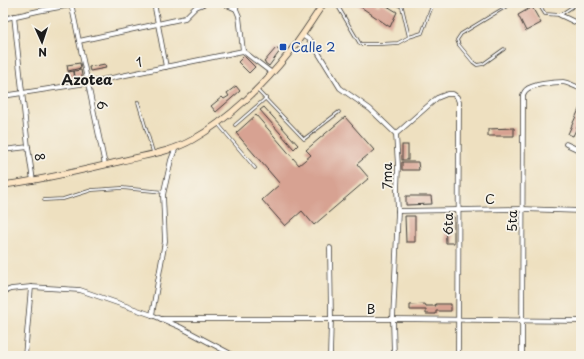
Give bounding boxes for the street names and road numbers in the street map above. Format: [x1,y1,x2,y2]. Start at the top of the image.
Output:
street label: 1 [134,52,144,71]
street label: 6 [92,98,113,111]
street label: 8 [31,152,50,162]
street label: 7ma [377,162,396,190]
street label: C [485,189,495,208]
street label: 5ta [502,209,521,232]
street label: 6ta [438,212,457,235]
street label: B [367,299,375,318]

